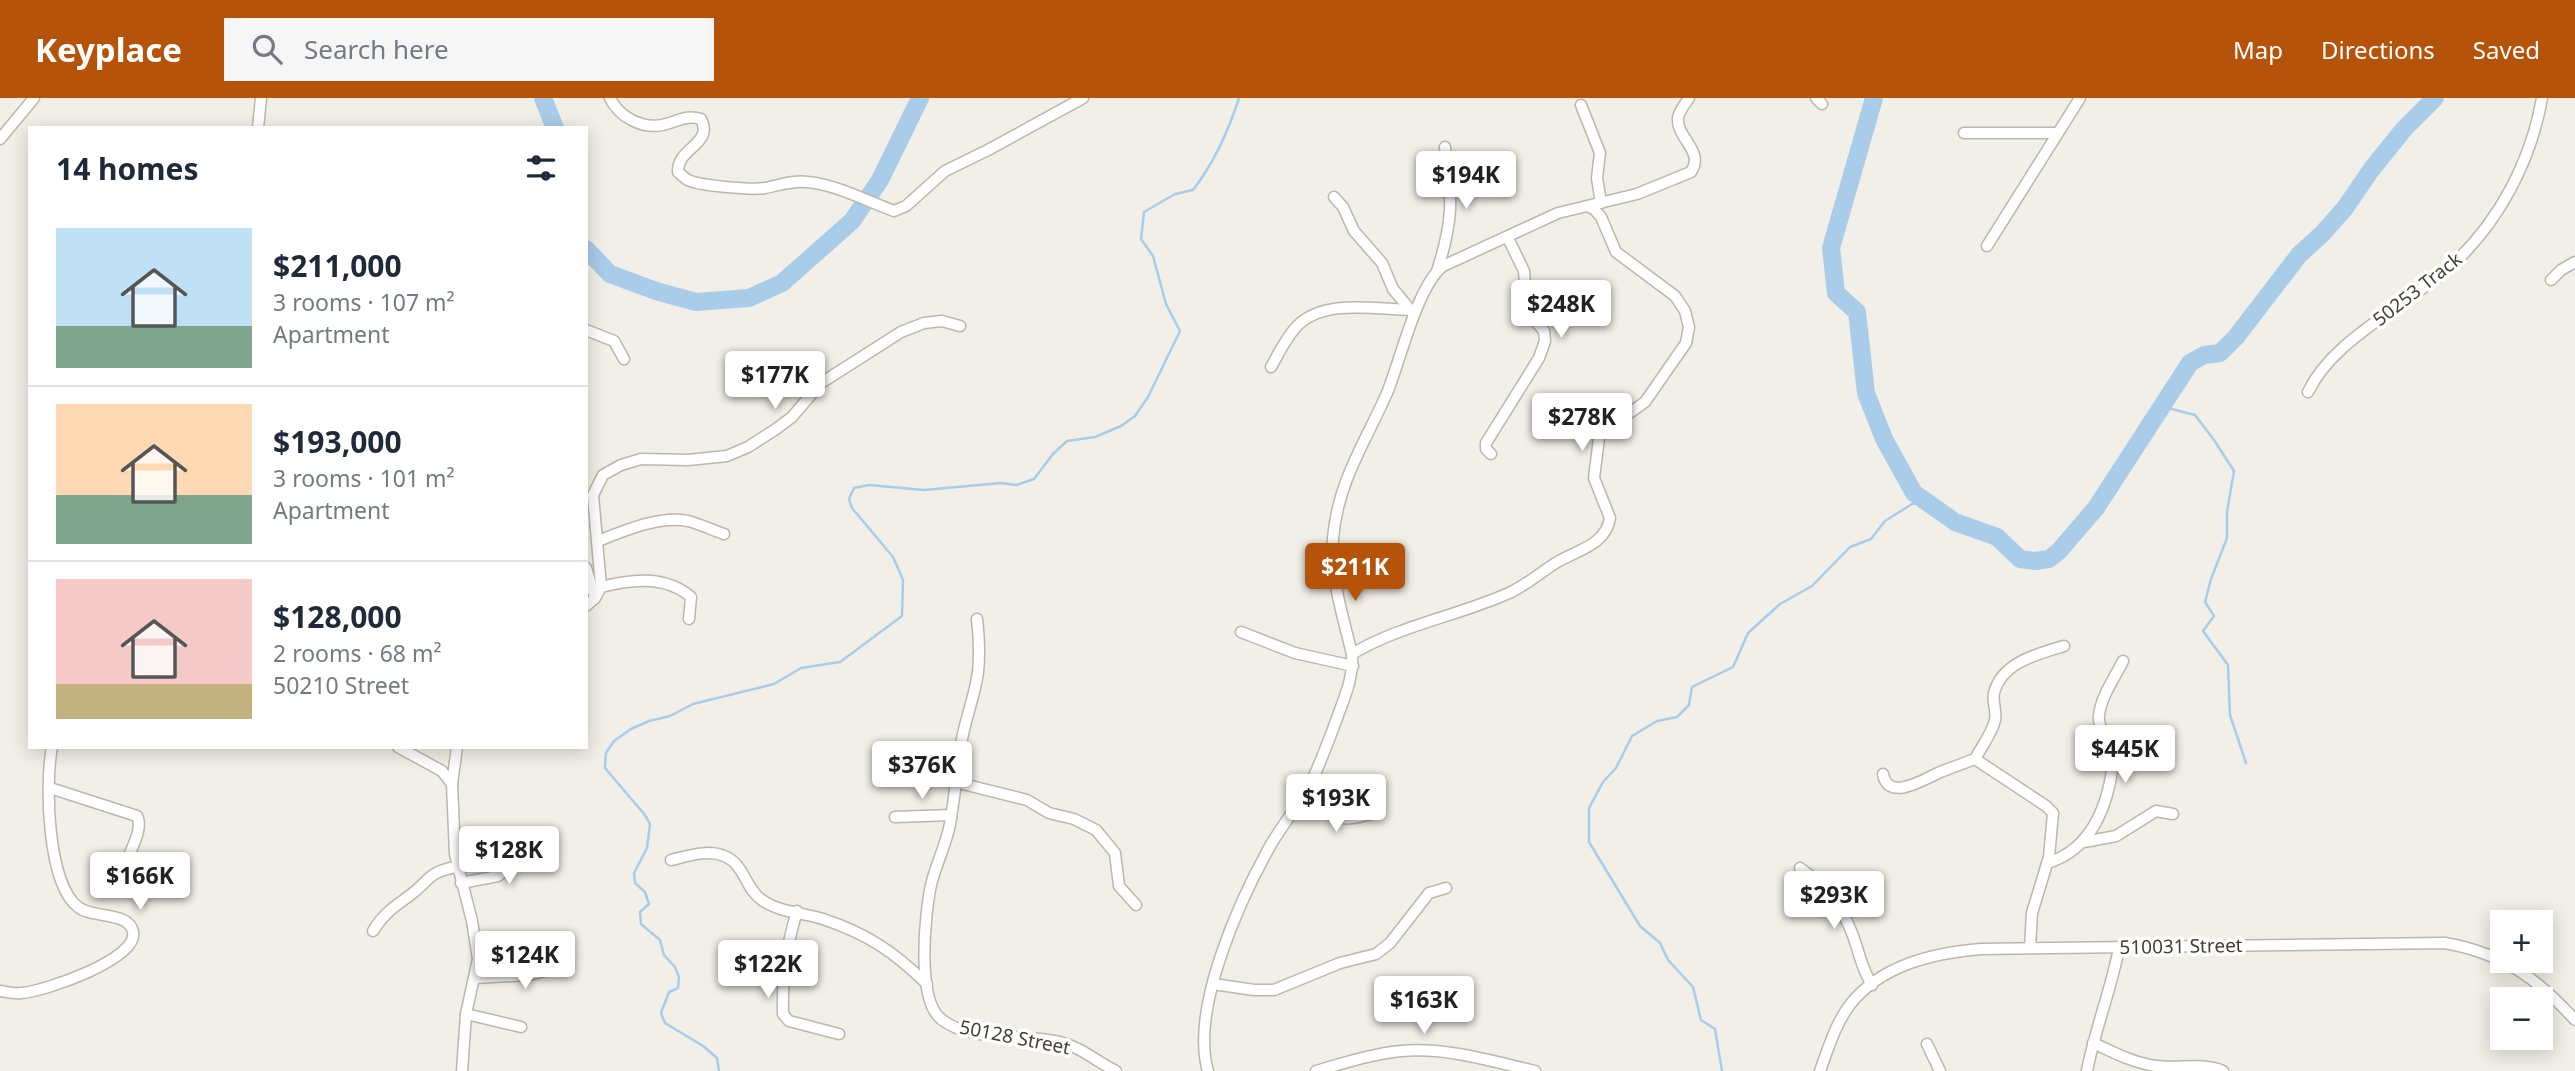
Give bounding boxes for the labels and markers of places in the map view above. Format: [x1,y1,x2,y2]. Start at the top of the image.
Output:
pin: $194K [1417,152,1515,211]
pin: $248K [1512,280,1610,340]
pin: $177K [726,352,824,411]
pin: $278K [1533,394,1631,453]
pin: $211K [1306,544,1404,603]
pin: $445K [2076,726,2174,785]
pin: $376K [873,742,971,801]
pin: $193K [1287,774,1385,834]
pin: $128K [460,826,558,886]
pin: $166K [91,852,189,912]
pin: $293K [1785,872,1883,931]
pin: $124K [476,932,574,991]
pin: $122K [719,940,817,1000]
pin: $163K [1375,976,1473,1036]

